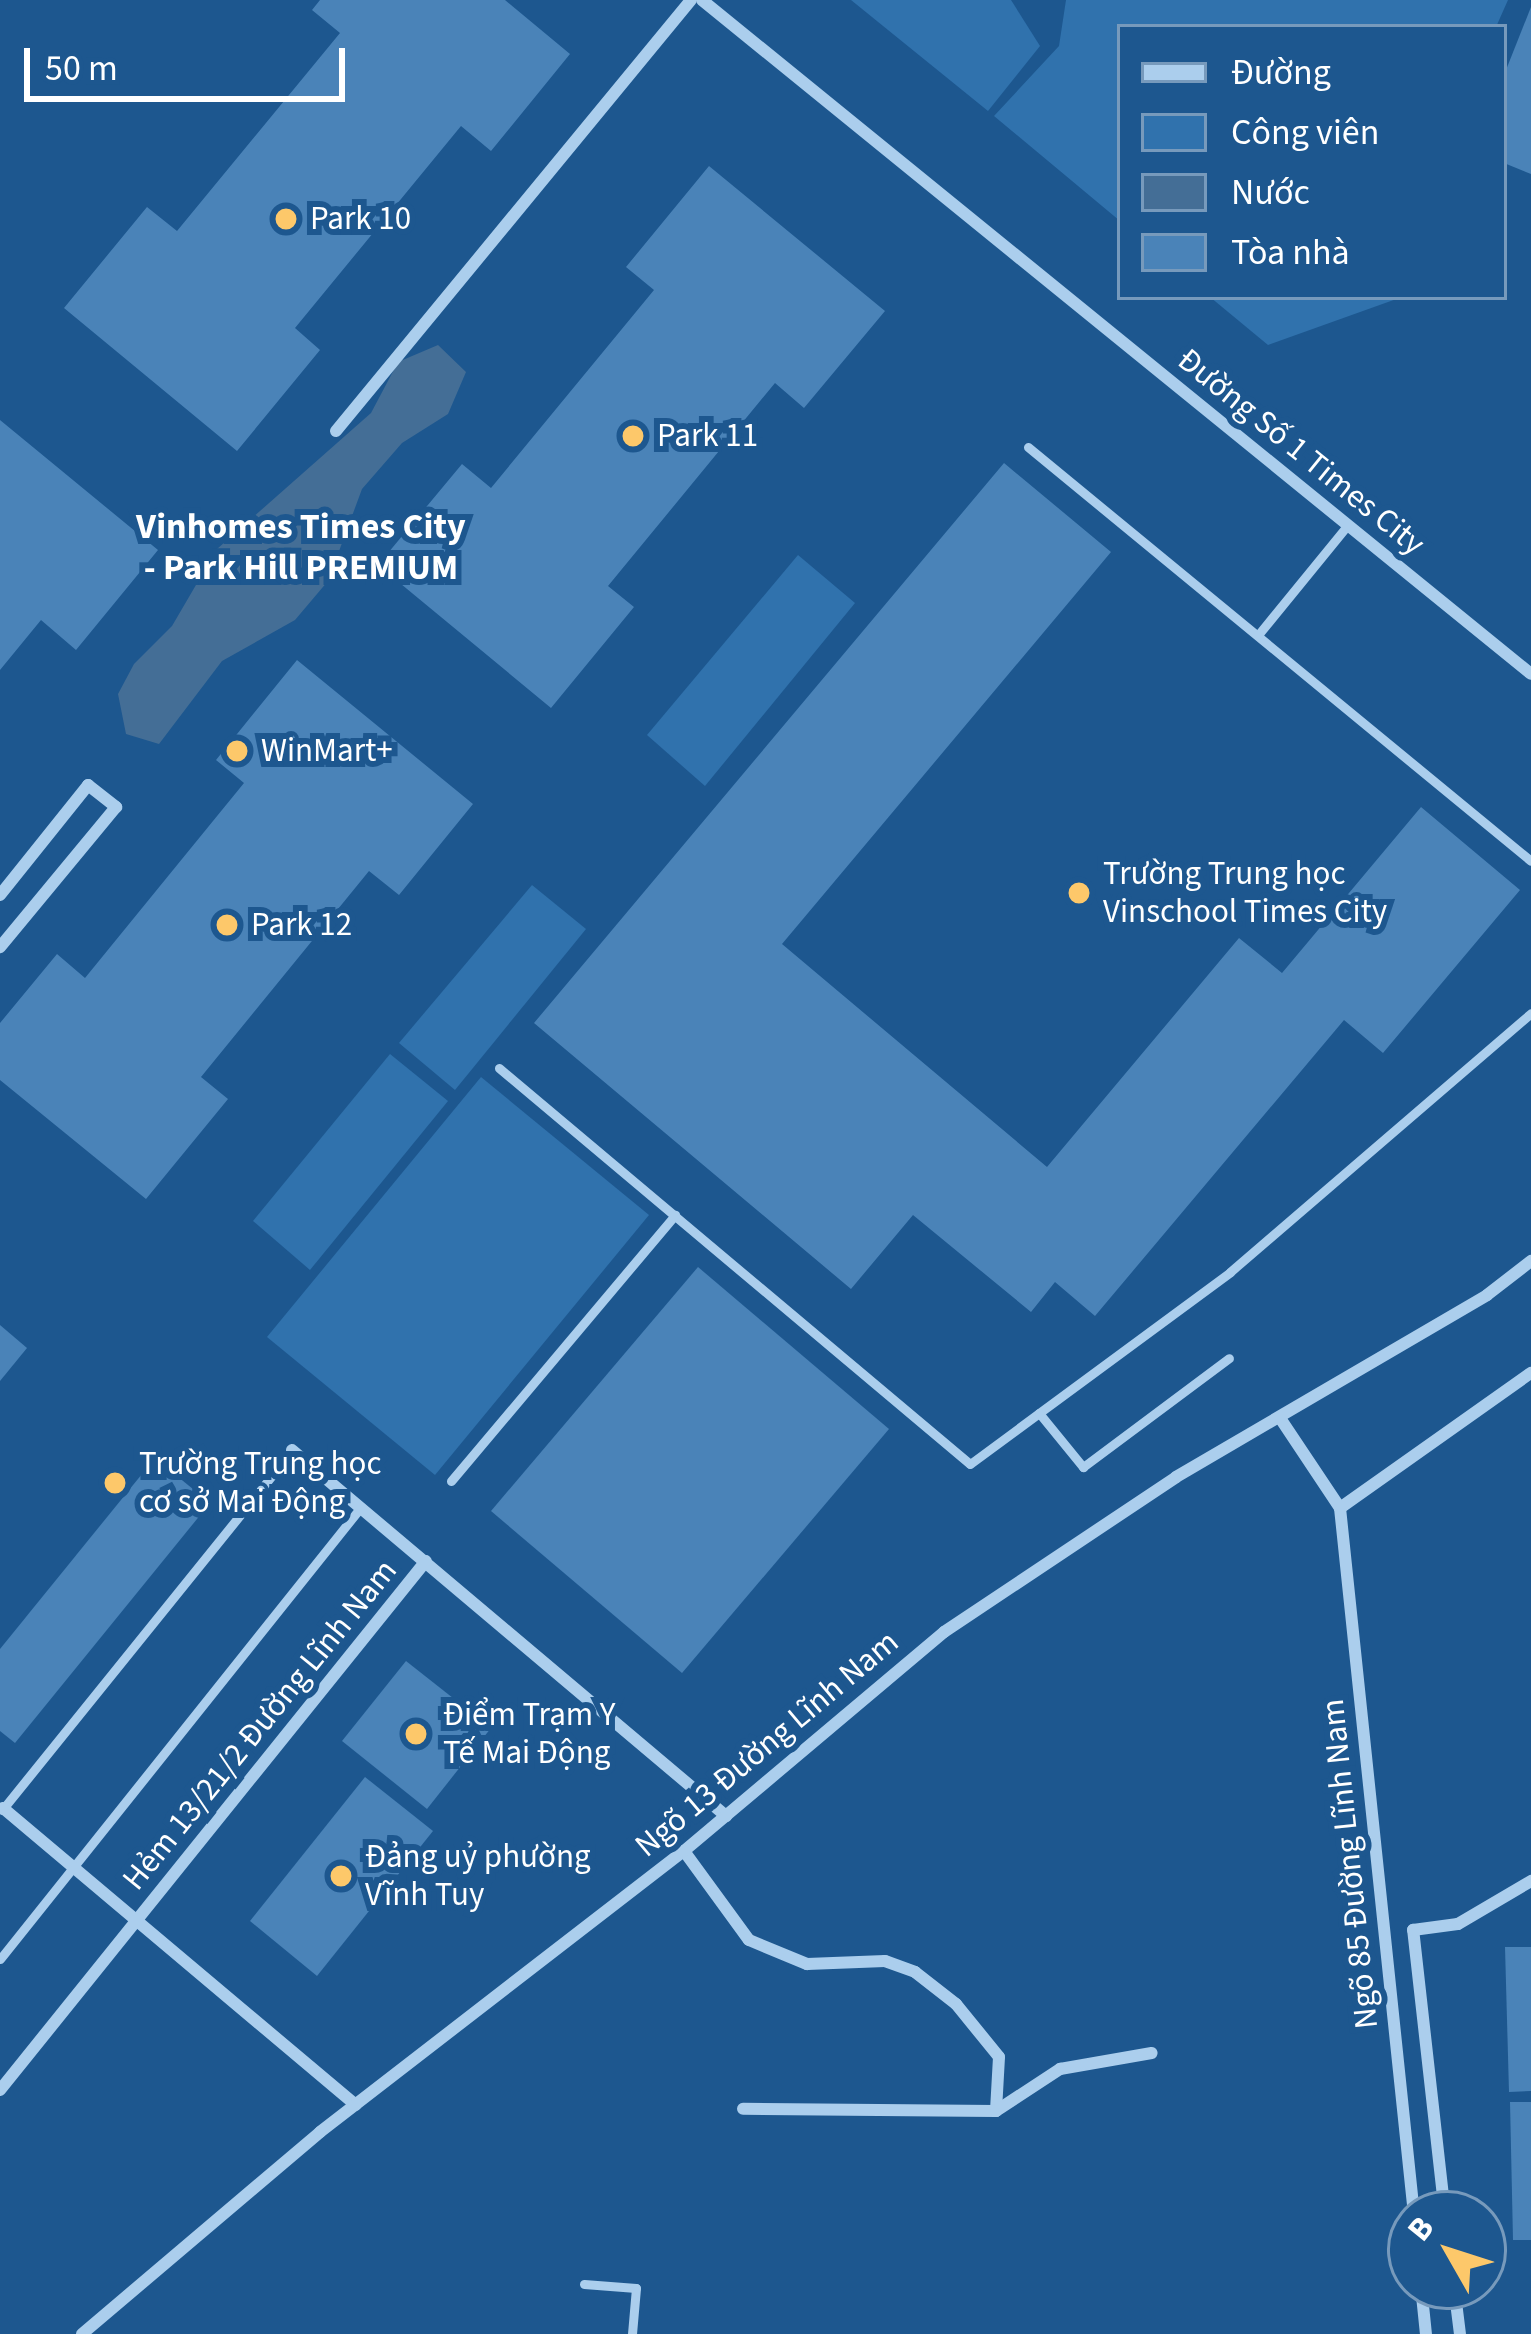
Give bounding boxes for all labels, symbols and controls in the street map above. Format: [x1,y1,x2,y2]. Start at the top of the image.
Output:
scale bar [30,24,351,98]
legend [1117,24,1507,300]
text: 50 m [45,43,118,94]
text: Đường [1231,47,1331,98]
text: Công viên [1231,107,1379,158]
text: Nước [1231,167,1310,218]
place label: Park 10 [310,199,411,239]
marker: Park 10 [273,206,299,232]
text: Tòa nhà [1231,227,1350,278]
street label: Đường Số 1 Times City [1169,340,1433,564]
place label: Park 11 [657,416,758,456]
marker: Park 11 [620,423,646,449]
district label: Vinhomes Times City - Park Hill PREMIUM [136,504,466,589]
place label: WinMart+ [261,731,393,771]
marker: WinMart+ [224,738,250,764]
place label: Trường Trung học Vinschool Times City [1103,854,1387,932]
marker: Trường Trung học Vinschool Times City [1066,880,1092,906]
place label: Park 12 [251,905,352,945]
marker: Park 12 [214,912,240,938]
place label: Trường Trung học cơ sở Mai Động [139,1444,381,1522]
marker: Trường Trung học cơ sở Mai Động [102,1470,128,1496]
street label: Hẻm 13/21/2 Đường Lĩnh Nam [114,1552,406,1898]
street label: Ngõ 13 Đường Lĩnh Nam [627,1622,907,1866]
place label: Điểm Trạm Y Tế Mai Động [443,1695,616,1773]
street label: Ngõ 85 Đường Lĩnh Nam [1313,1697,1387,2031]
marker: Điểm Trạm Y Tế Mai Động [400,1718,432,1750]
place label: Đảng uỷ phường Vĩnh Tuy [365,1837,591,1915]
marker: Đảng uỷ phường Vĩnh Tuy [328,1863,354,1889]
north arrow [1387,2190,1507,2310]
text: B [1396,2206,1446,2251]

